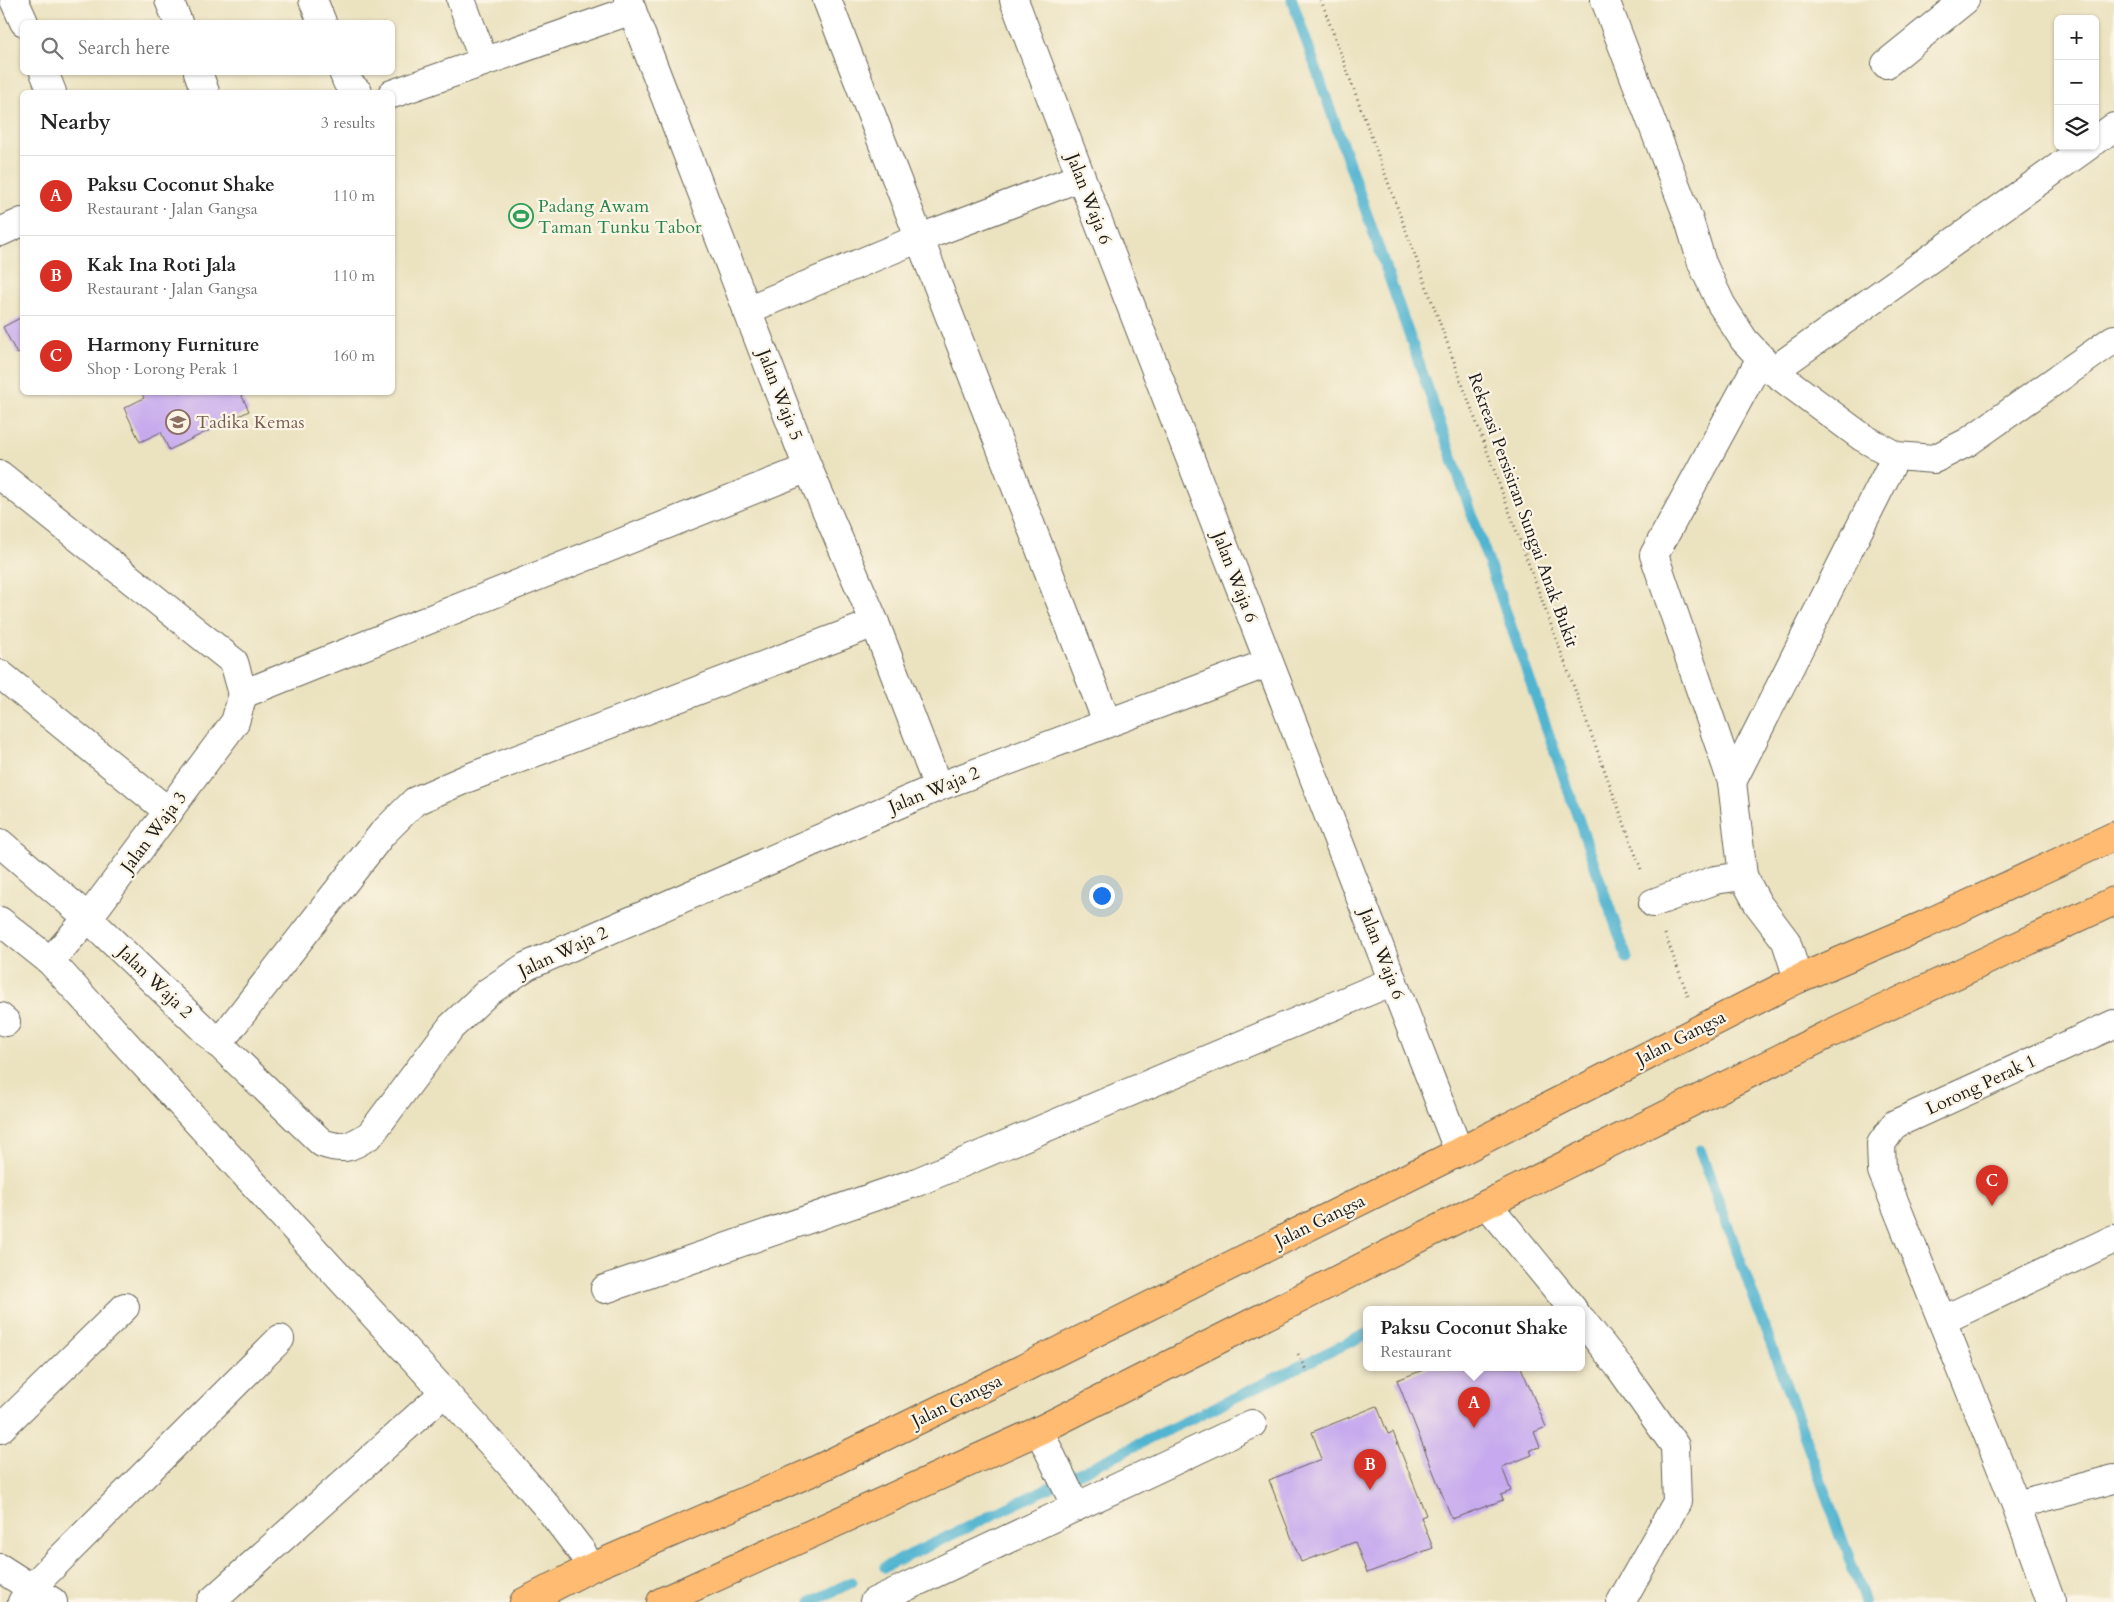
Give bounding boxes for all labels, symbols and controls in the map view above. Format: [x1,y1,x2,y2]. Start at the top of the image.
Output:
map controls [2054,15,2099,150]
button: + [2054,15,2099,60]
search box [20,20,395,75]
icon: search [38,34,66,62]
text: Search here [78,35,170,61]
button: − [2054,60,2099,105]
button: layers [2054,105,2099,150]
text: Nearby [40,108,111,137]
text: 3 results [321,112,375,134]
street label: Jalan Waja 6 [1059,147,1118,248]
text: Paksu Coconut Shake [87,172,275,198]
text: A [50,185,62,207]
text: 110 m [333,185,375,207]
place label: Padang Awam Taman Tunku Tabor [538,194,702,240]
text: Restaurant · Jalan Gangsa [87,198,258,220]
sports icon: Padang Awam Taman Tunku Tabor [508,203,534,229]
text: Kak Ina Roti Jala [87,252,236,278]
text: B [50,265,62,287]
text: 110 m [333,265,375,287]
text: Restaurant · Jalan Gangsa [87,278,258,300]
text: Harmony Furniture [87,332,259,358]
street label: Jalan Waja 5 [750,343,809,444]
text: C [50,345,62,367]
text: 160 m [333,345,375,367]
text: Shop · Lorong Perak 1 [87,358,239,380]
street label: Rekreasi Persisiran Sungai Anak Bukit [1462,369,1585,651]
school or university icon: Tadika Kemas [165,409,191,435]
place label: Tadika Kemas [196,410,304,435]
street label: Jalan Waja 6 [1205,525,1264,626]
street label: Jalan Waja 2 [882,760,983,821]
street label: Jalan Waja 3 [113,786,193,880]
your location [1089,883,1115,909]
street label: Jalan Waja 6 [1352,902,1411,1003]
street label: Jalan Waja 2 [512,920,612,985]
street label: Jalan Waja 2 [110,938,198,1024]
street label: Jalan Gangsa [1629,1005,1730,1073]
street label: Lorong Perak 1 [1922,1049,2040,1121]
pin: C [1976,1165,2008,1206]
street label: Jalan Gangsa [1268,1188,1369,1255]
popup [1363,1306,1585,1371]
text: Paksu Coconut Shake [1380,1315,1568,1341]
text: Restaurant [1380,1341,1451,1363]
street label: Jalan Gangsa [905,1368,1006,1435]
pin: A [1458,1387,1490,1428]
pin: B [1354,1449,1386,1490]

